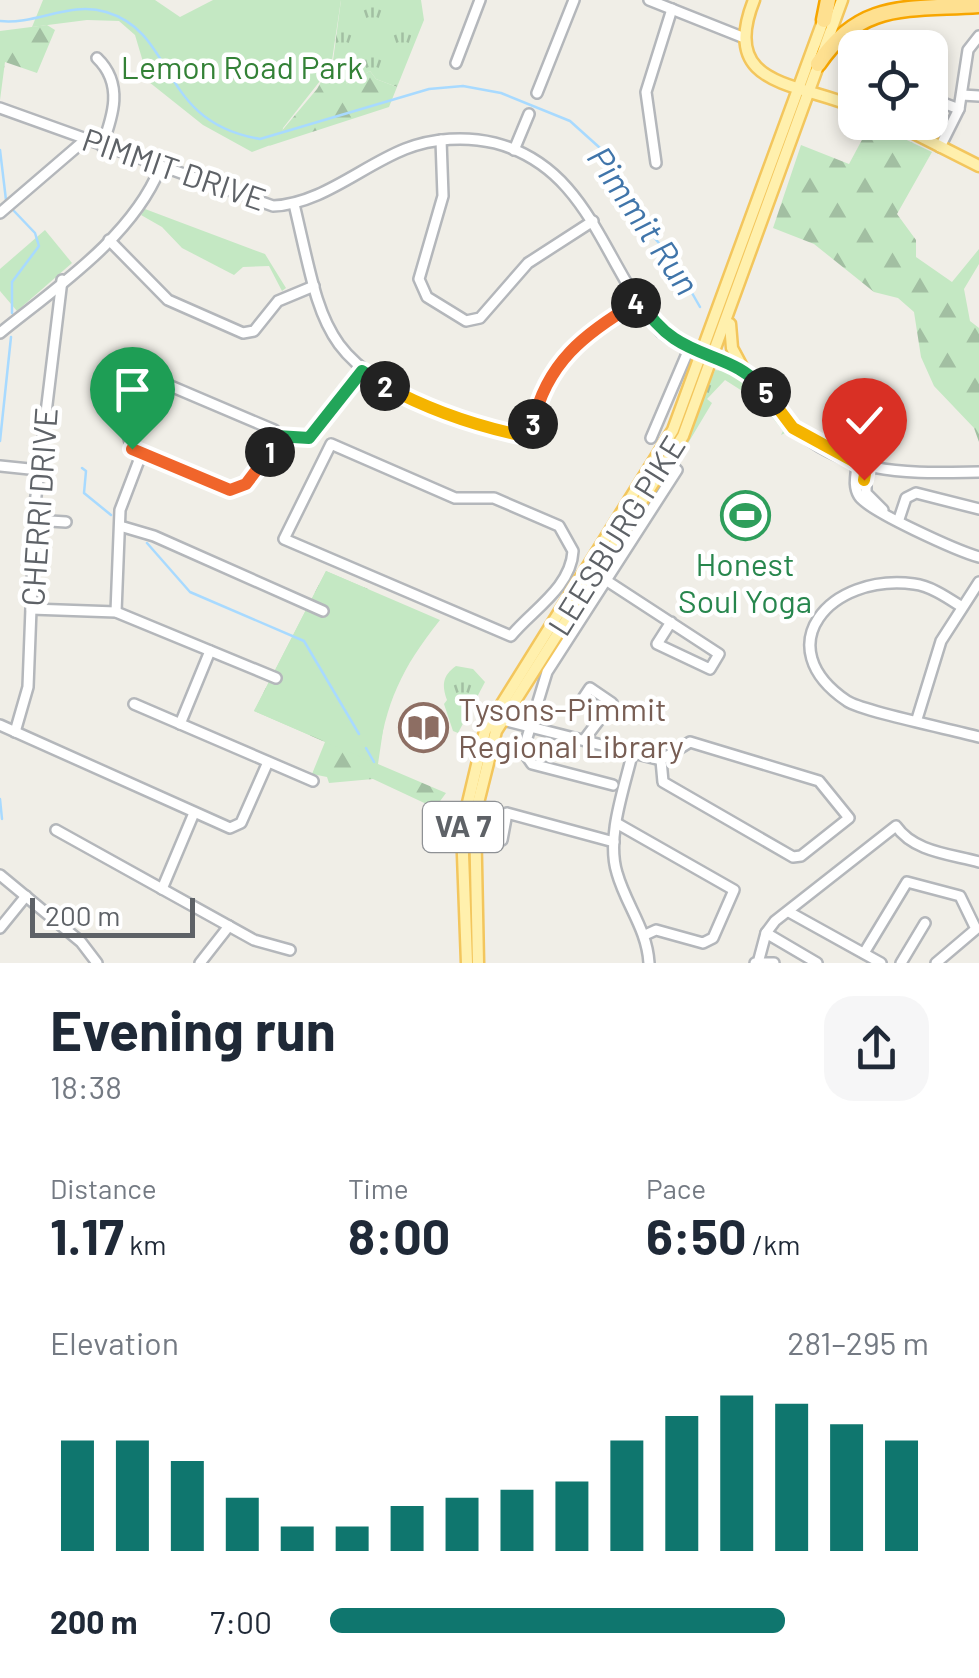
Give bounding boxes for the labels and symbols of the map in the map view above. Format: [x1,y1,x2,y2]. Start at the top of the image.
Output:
park label: Lemon Road Park [121,47,363,85]
street label: PIMMIT DRIVE [78,119,271,217]
water label: Pimmit Run [580,138,710,302]
pin: 4 [611,278,661,328]
pin [90,347,175,450]
pin: 2 [360,361,410,411]
pin: 5 [741,367,791,417]
pin [822,378,907,481]
pin: 3 [508,399,558,449]
street label: CHERRI DRIVE [12,406,64,607]
pin: 1 [245,427,295,477]
street label: LEESBURG PIKE [539,428,692,642]
sports icon: Honest Soul Yoga [719,489,771,541]
place label: Honest Soul Yoga [678,544,812,619]
place label: Tysons-Pimmit Regional Library [458,689,684,764]
library icon: Tysons-Pimmit Regional Library [397,702,449,754]
road number: VA 7 [423,802,503,852]
scale bar [30,893,195,938]

